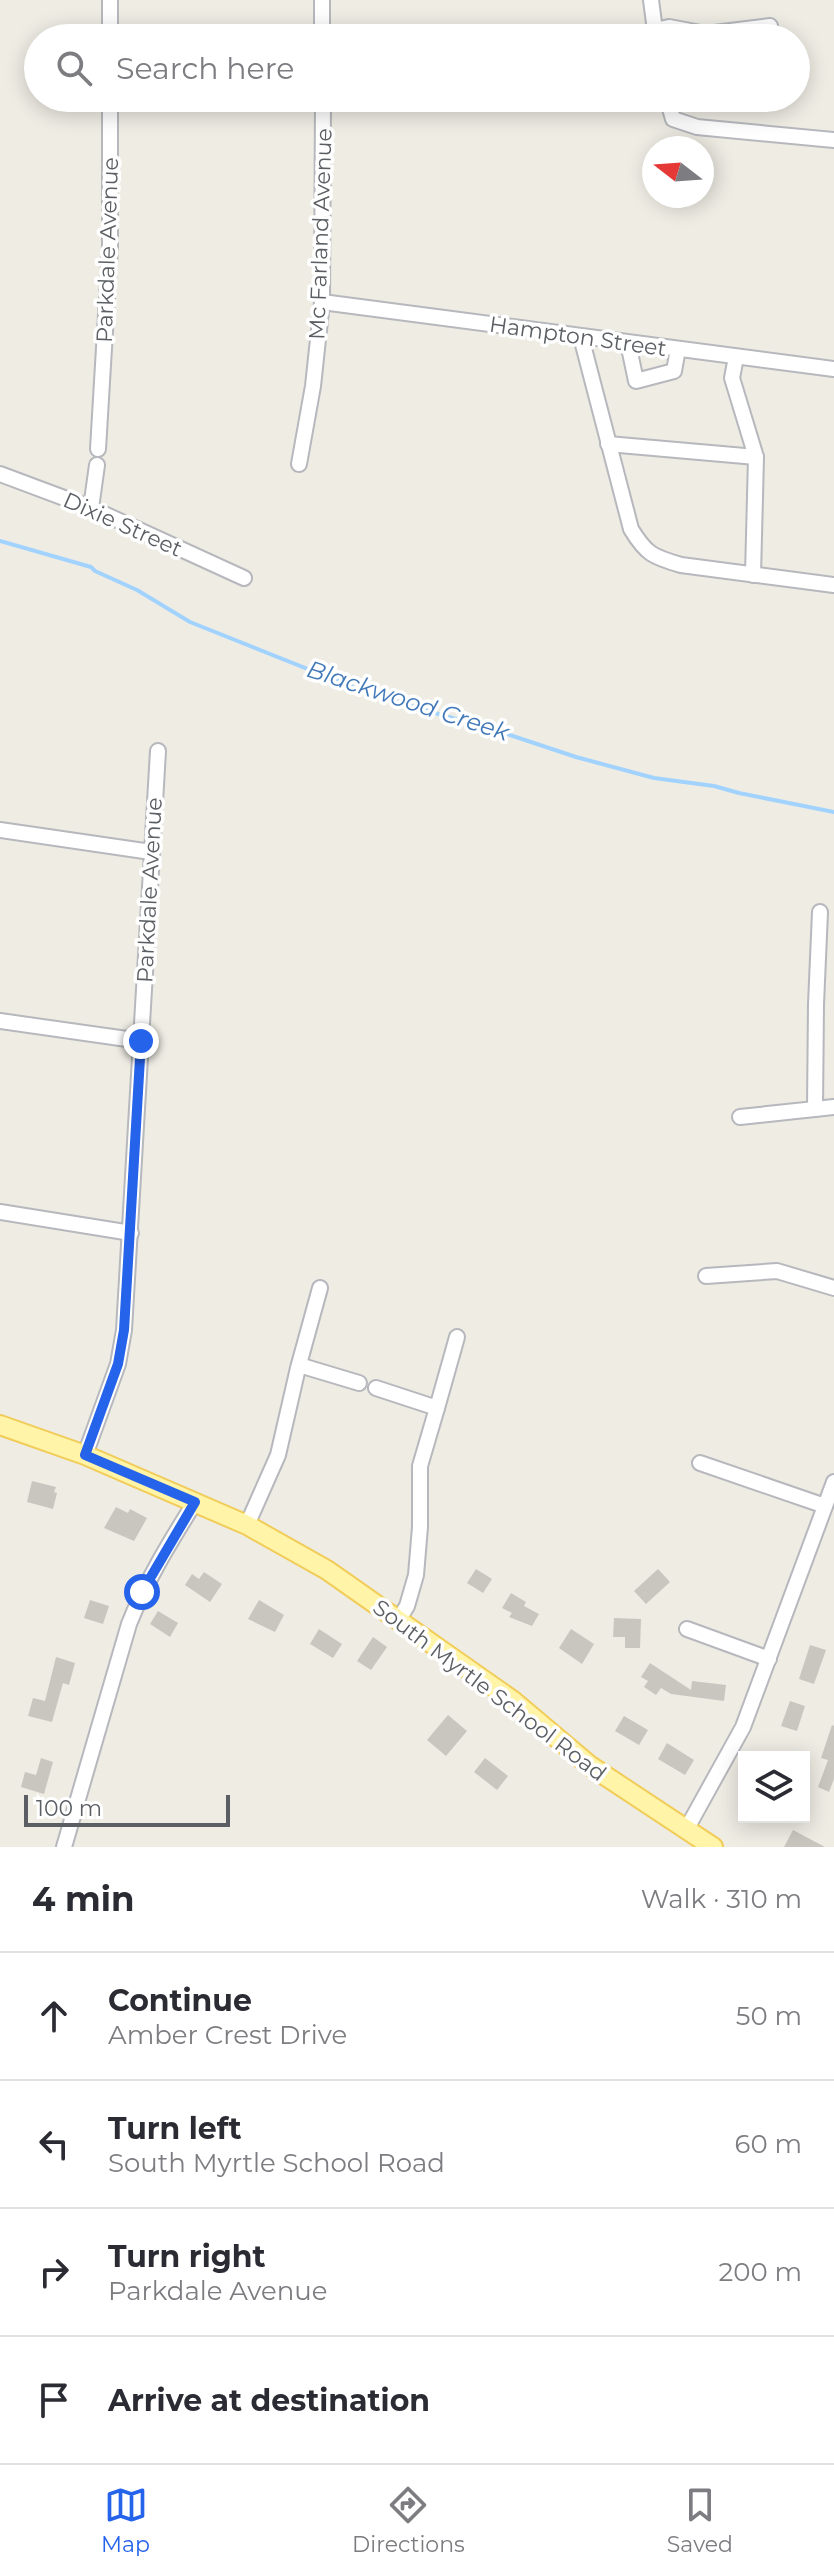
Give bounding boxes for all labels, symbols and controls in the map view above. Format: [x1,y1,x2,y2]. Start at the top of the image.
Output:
search box [24,24,810,112]
icon: search [52,46,96,90]
text: Search here [116,50,294,87]
street label: Mc Farland Avenue [303,128,338,340]
north arrow [642,136,714,208]
street label: Parkdale Avenue [91,157,124,343]
street label: Hampton Street [488,311,668,362]
street label: Dixie Street [59,486,187,563]
water label: Blackwood Creek [303,654,515,747]
street label: Parkdale Avenue [131,797,168,983]
route end [123,1023,159,1059]
route start [124,1574,160,1610]
street label: South Myrtle School Road [368,1594,612,1787]
map controls [738,1751,810,1823]
button: layers [738,1751,810,1823]
scale bar [24,1791,230,1827]
text: 100 m [36,1795,102,1822]
text: 4 min [32,1878,134,1920]
text: Walk · 310 m [641,1883,802,1915]
text: Continue [108,1982,252,2019]
icon: ahead [32,1994,76,2038]
text: 50 m [736,2000,802,2032]
text: Amber Crest Drive [108,2019,347,2051]
text: Turn left [108,2110,241,2147]
icon: left [32,2122,76,2166]
text: 60 m [735,2128,802,2160]
text: South Myrtle School Road [108,2147,445,2179]
text: Turn right [108,2238,265,2275]
icon: right [32,2250,76,2294]
text: 200 m [718,2256,802,2288]
text: Parkdale Avenue [108,2275,327,2307]
icon: arrive [32,2378,76,2422]
text: Arrive at destination [108,2382,430,2419]
tab: Map [101,2483,150,2558]
tab: Directions [352,2483,465,2558]
tab: Saved [667,2483,733,2558]

